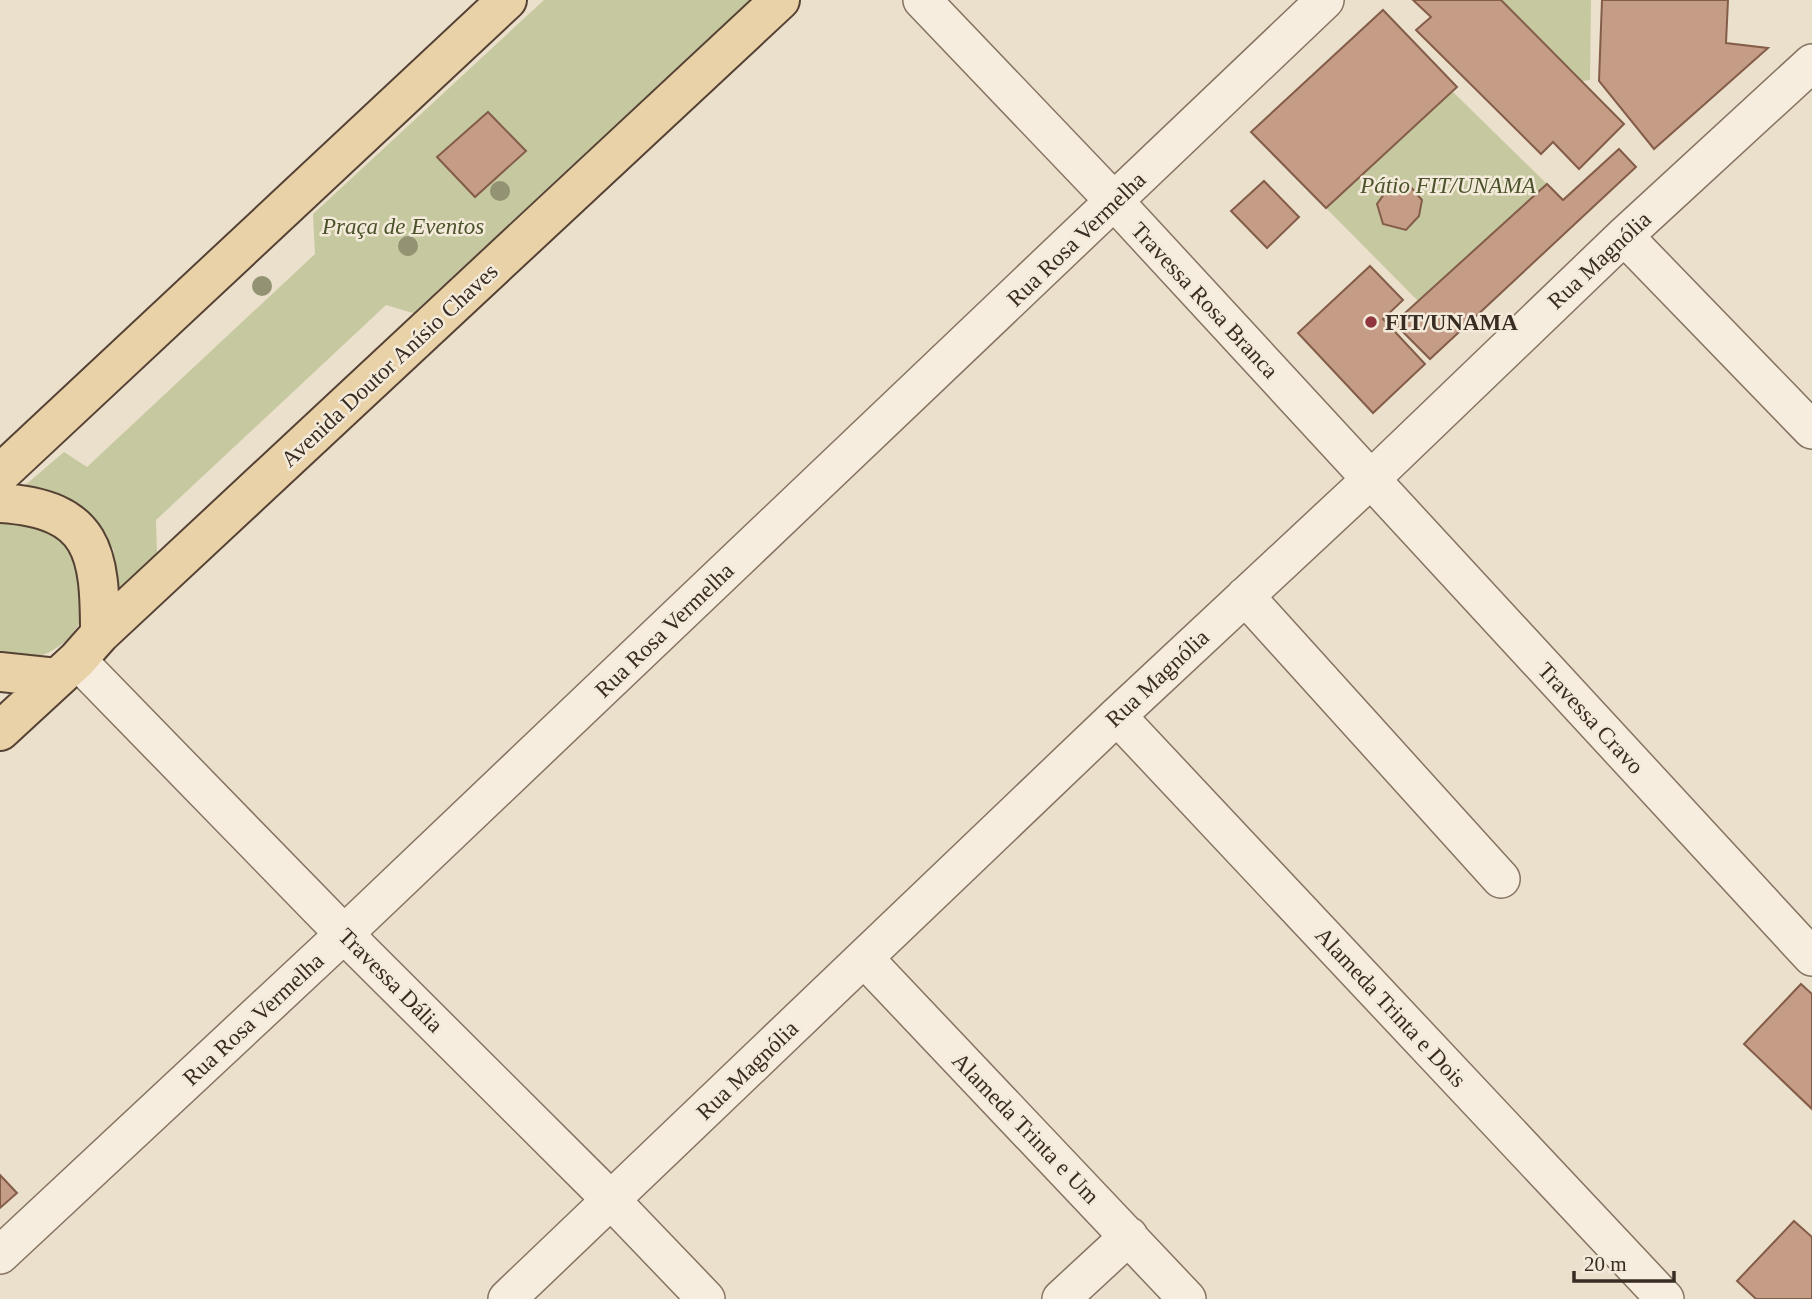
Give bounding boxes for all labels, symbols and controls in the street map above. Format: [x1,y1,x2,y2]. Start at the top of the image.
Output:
street label: Rua Rosa Vermelha [1002,167,1151,312]
park label: Pátio FIT/UNAMA [1359,173,1537,198]
street label: Rua Magnólia [1543,207,1656,314]
park label: Praça de Eventos [321,214,484,239]
street label: Travessa Rosa Branca [1126,217,1283,383]
street label: Avenida Doutor Anísio Chaves [276,259,503,472]
place label: FIT/UNAMA [1385,310,1518,335]
marker: FIT/UNAMA [1363,314,1379,330]
street label: Rua Rosa Vermelha [590,558,739,703]
street label: Rua Magnólia [1101,625,1214,732]
street label: Travessa Cravo [1533,658,1649,779]
street label: Alameda Trinta e Dois [1310,922,1471,1092]
street label: Travessa Dália [334,923,448,1037]
street label: Rua Rosa Vermelha [178,948,329,1091]
street label: Rua Magnólia [692,1016,803,1125]
street label: Alameda Trinta e Um [947,1048,1104,1209]
scale bar [1574,1240,1674,1284]
text: 20 m [1584,1252,1627,1276]

